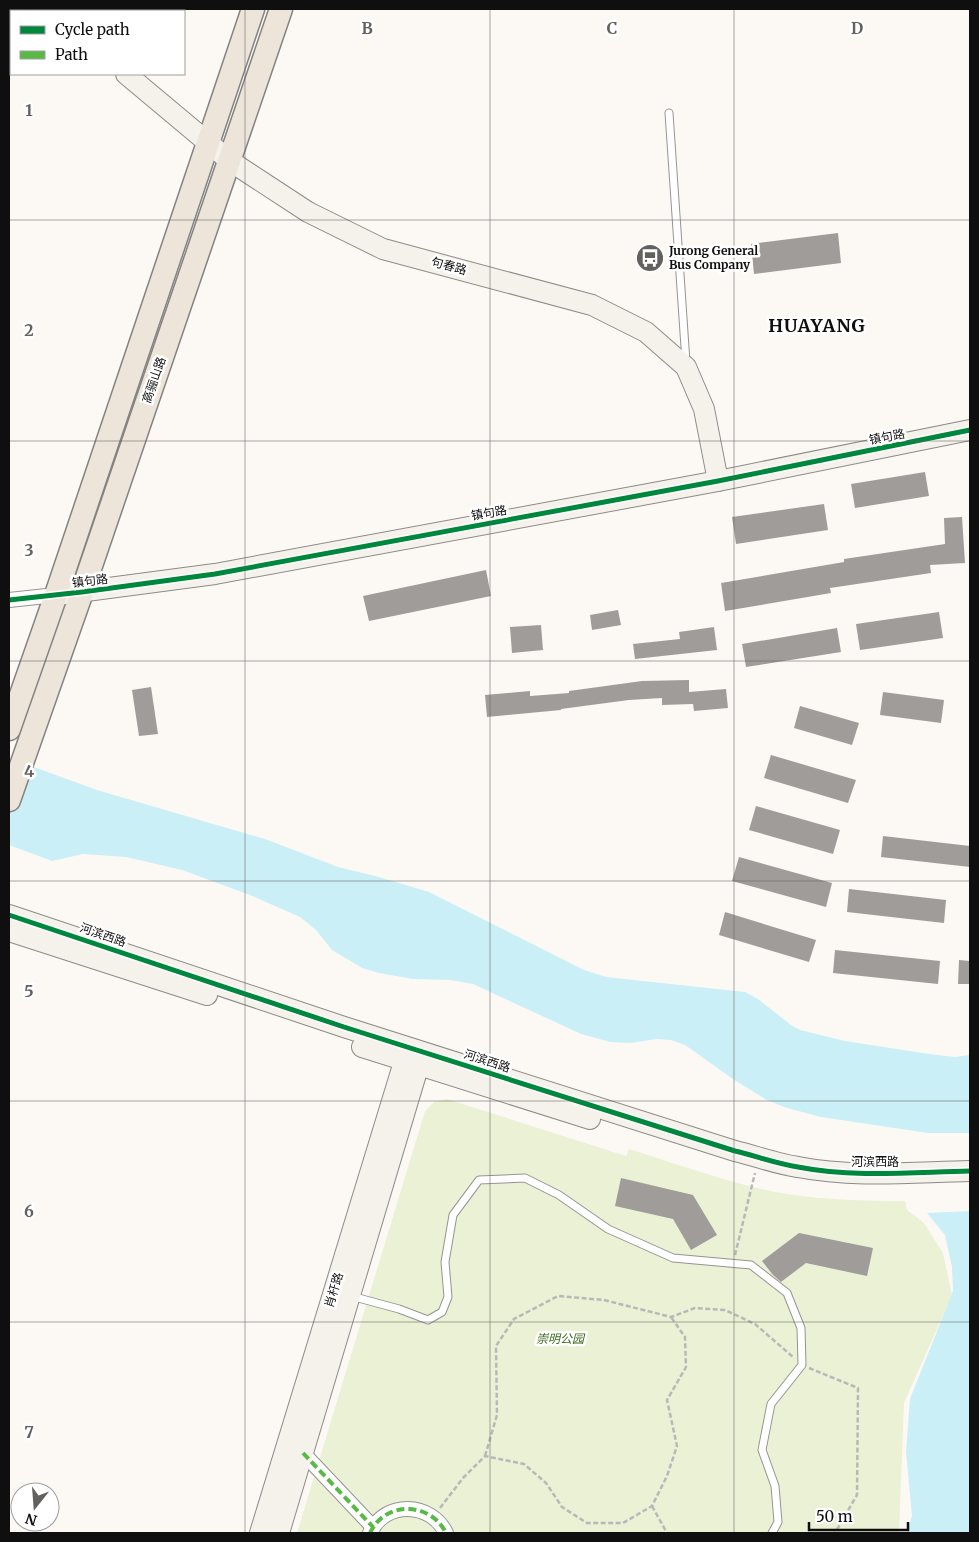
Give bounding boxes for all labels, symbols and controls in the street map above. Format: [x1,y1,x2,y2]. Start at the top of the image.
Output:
legend [10,10,185,75]
text: B [361,18,373,38]
text: C [607,18,617,38]
text: D [851,18,863,38]
text: Cycle path [55,20,130,39]
text: Path [55,45,88,64]
text: 1 [25,100,33,120]
bus stop icon: Jurong General Bus Company [635,243,665,273]
place label: Jurong General Bus Company [668,243,758,272]
street label: 句春路 [430,254,468,277]
district label: HUAYANG [768,314,866,337]
text: 2 [24,320,34,340]
street label: 高骊山路 [139,355,168,405]
street label: 镇句路 [868,426,906,447]
street label: 镇句路 [470,502,508,523]
text: 3 [24,540,34,560]
street label: 镇句路 [71,571,109,590]
text: 4 [24,761,34,781]
street label: 河滨西路 [78,920,128,949]
text: 5 [24,981,34,1001]
street label: 河滨西路 [462,1046,512,1075]
street label: 河滨西路 [851,1154,899,1169]
text: 6 [24,1201,34,1221]
street label: 肖杆路 [321,1270,346,1309]
park label: 崇明公园 [536,1331,586,1346]
text: 7 [24,1422,34,1442]
north arrow [10,1482,60,1532]
scale bar [809,1500,908,1532]
text: 50 m [816,1507,853,1526]
text: N [23,1509,39,1530]

